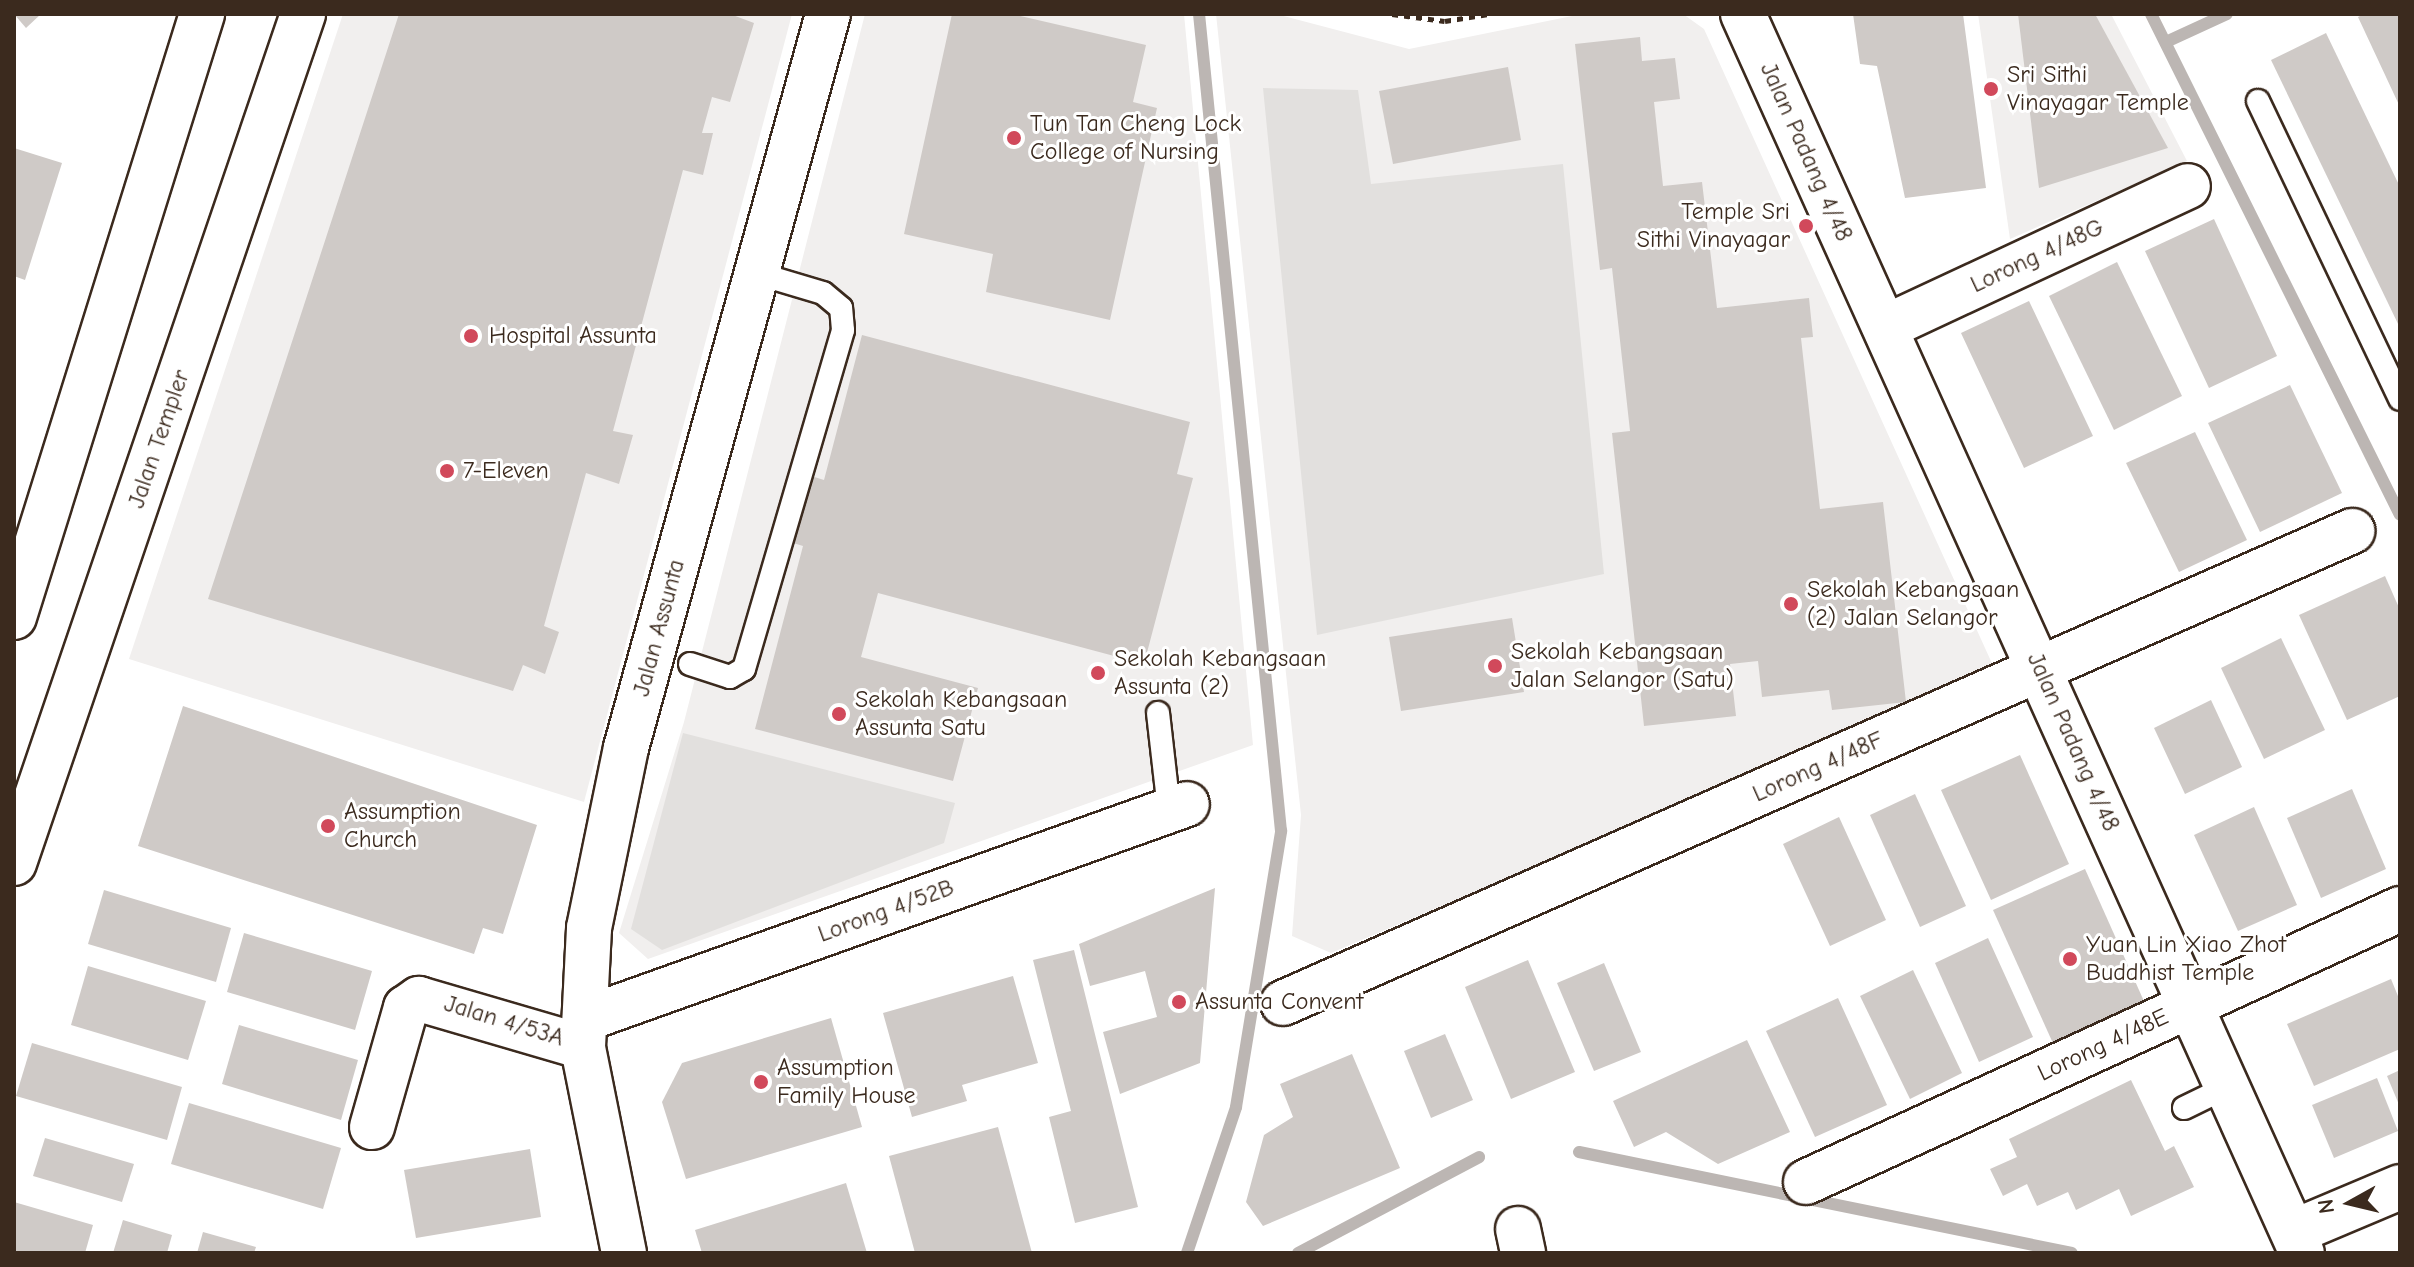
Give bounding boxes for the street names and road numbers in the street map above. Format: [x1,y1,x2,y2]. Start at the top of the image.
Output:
street label: Jalan Padang 4/48 [1754,58,1858,246]
street label: Lorong 4/48G [1966,213,2108,299]
street label: Jalan Templer [122,366,196,512]
street label: Jalan Assunta [627,557,691,699]
street label: Jalan Padang 4/48 [2021,648,2125,836]
street label: Lorong 4/48F [1748,725,1888,809]
street label: Lorong 4/52B [814,873,958,949]
street label: Jalan 4/53A [441,989,567,1053]
street label: Lorong 4/48E [2033,1002,2173,1088]

